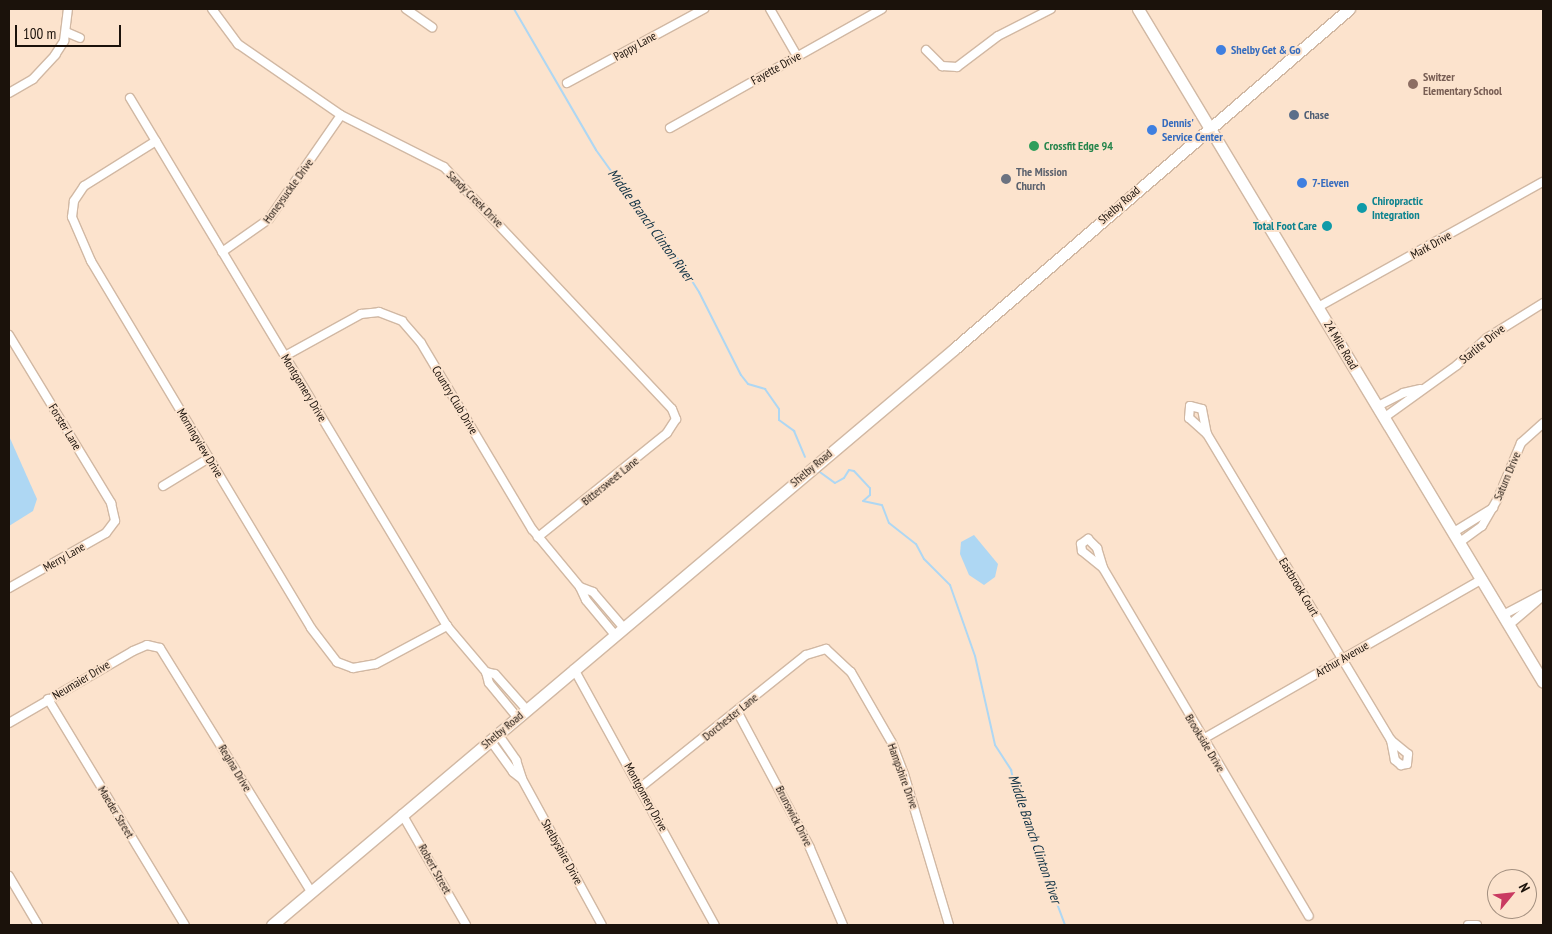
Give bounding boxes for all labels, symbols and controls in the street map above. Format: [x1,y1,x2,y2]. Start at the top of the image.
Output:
scale bar [18,15,124,47]
text: 100 m [23,24,56,43]
street label: Pappy Lane [611,28,659,64]
place label: Shelby Get & Go [1231,43,1301,57]
marker: Shelby Get & Go [1215,44,1227,56]
street label: Fayette Drive [748,48,804,88]
place label: Switzer Elementary School [1423,70,1502,98]
marker: Switzer Elementary School [1407,78,1419,90]
place label: Chase [1304,108,1329,122]
marker: Chase [1288,109,1300,121]
place label: Dennis' Service Center [1162,116,1223,144]
marker: Dennis' Service Center [1146,124,1158,136]
place label: Crossfit Edge 94 [1044,139,1113,153]
marker: Crossfit Edge 94 [1028,140,1040,152]
street label: Honeysuckle Drive [260,156,316,226]
water label: Middle Branch Clinton River [605,165,697,285]
place label: The Mission Church [1016,165,1067,193]
street label: Sandy Creek Drive [443,167,507,231]
marker: The Mission Church [1000,173,1012,185]
place label: 7-Eleven [1312,176,1349,190]
marker: 7-Eleven [1296,177,1308,189]
street label: Shelby Road [1095,183,1143,227]
place label: Chiropractic Integration [1372,194,1423,222]
marker: Chiropractic Integration [1356,202,1368,214]
place label: Total Foot Care [1253,219,1317,233]
marker: Total Foot Care [1321,220,1333,232]
street label: Mark Drive [1408,228,1454,262]
street label: 24 Mile Road [1321,318,1361,372]
street label: Starlite Drive [1456,321,1508,367]
street label: Montgomery Drive [278,351,330,425]
street label: Country Club Drive [429,363,481,437]
street label: Forster Lane [46,401,84,453]
street label: Morningview Drive [174,406,226,480]
street label: Shelby Road [787,446,835,490]
street label: Saturn Drive [1490,450,1524,502]
street label: Bittersweet Lane [578,454,642,508]
street label: Merry Lane [40,539,88,575]
street label: Eastbrook Court [1276,555,1322,619]
street label: Arthur Avenue [1313,638,1371,680]
street label: Neumaier Drive [50,657,112,703]
street label: Dorchester Lane [699,690,761,744]
street label: Shelby Road [478,708,526,752]
street label: Brookside Drive [1182,711,1228,775]
street label: Hampshire Drive [884,741,922,811]
street label: Regina Drive [215,742,255,794]
street label: Montgomery Drive [621,760,671,834]
water label: Middle Branch Clinton River [1005,772,1065,906]
street label: Maeder Street [95,783,137,841]
street label: Brunswick Drive [773,783,815,849]
street label: Shelbyshire Drive [538,817,586,887]
street label: Robert Street [415,842,455,896]
north arrow [1487,869,1537,919]
text: N [1515,880,1534,895]

